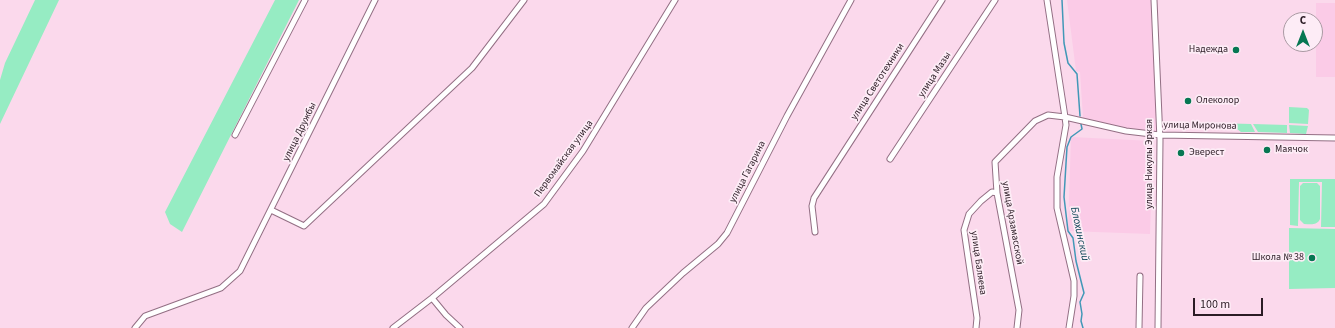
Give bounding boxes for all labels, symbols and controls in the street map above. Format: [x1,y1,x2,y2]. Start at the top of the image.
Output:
north arrow [1283,12,1323,52]
text: С [1300,13,1306,28]
street label: улица Светотехники [849,41,907,123]
place label: Надежда [1189,44,1228,56]
marker: Надежда [1231,45,1241,55]
street label: улица Мазы [916,50,954,100]
place label: Олеколор [1196,95,1239,107]
marker: Олеколор [1183,96,1193,106]
street label: улица Дружбы [281,101,319,163]
street label: Первомайская улица [532,118,596,200]
street label: улица Никулы Эркая [1144,119,1156,209]
street label: улица Миронова [1163,119,1237,133]
street label: улица Гагарина [727,139,769,205]
place label: Маячок [1275,144,1308,156]
marker: Маячок [1262,145,1272,155]
place label: Эверест [1189,147,1224,159]
marker: Эверест [1176,148,1186,158]
street label: улица Арзамасской [999,180,1025,266]
water label: Блохинский [1067,206,1091,262]
street label: улица Баляева [968,230,988,296]
place label: Школа № 38 [1252,252,1304,264]
marker: Школа № 38 [1307,253,1317,263]
scale bar [1195,290,1265,316]
text: 100 m [1200,296,1230,313]

